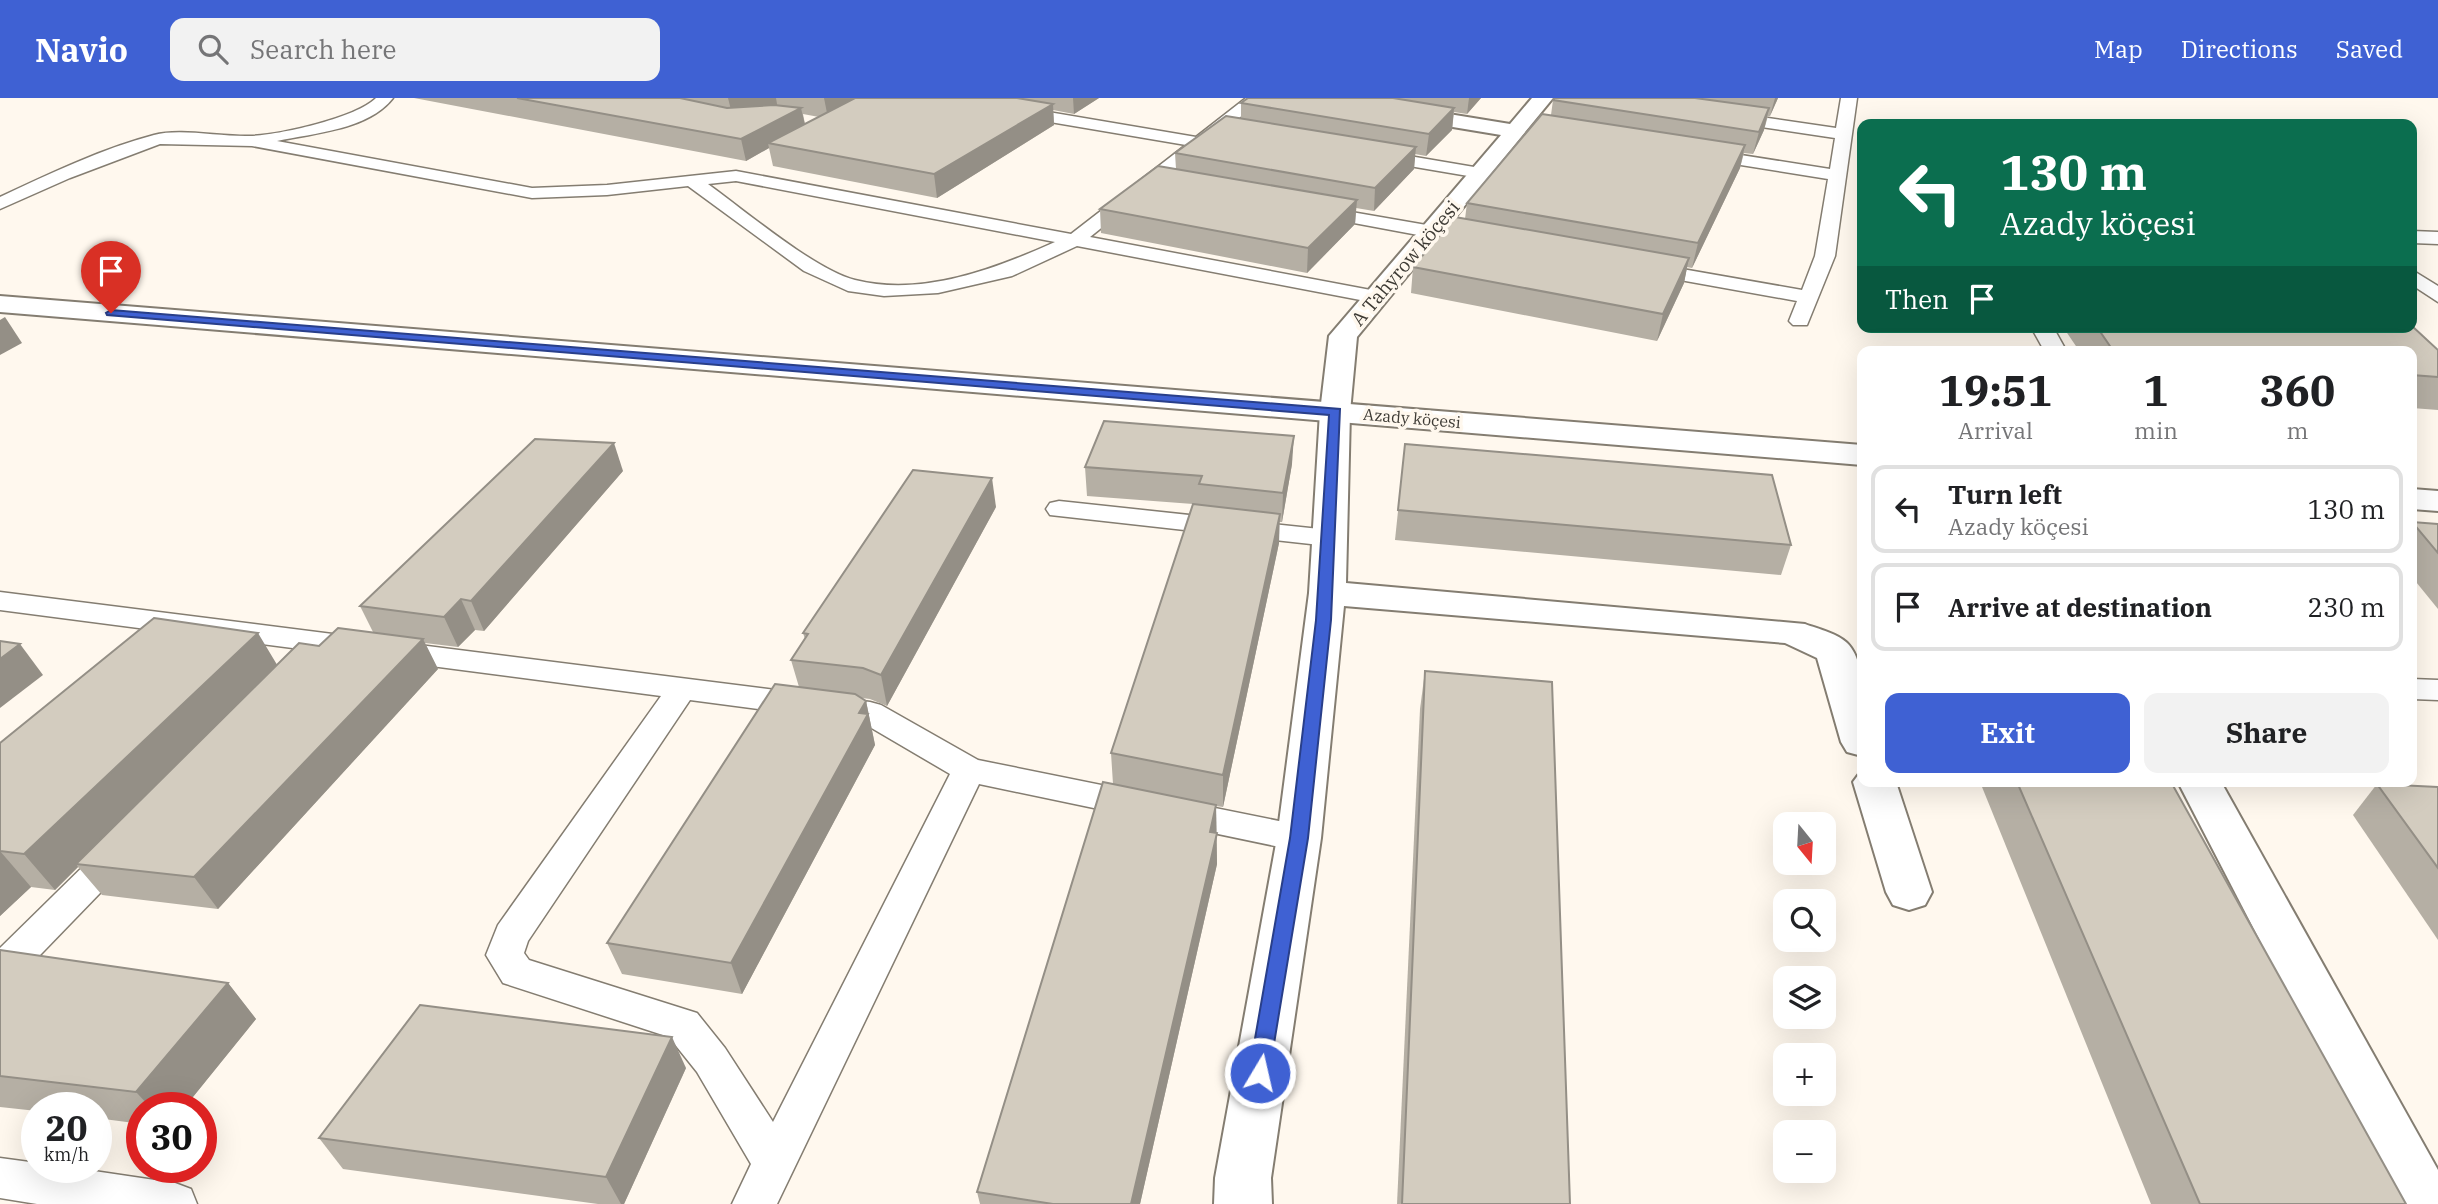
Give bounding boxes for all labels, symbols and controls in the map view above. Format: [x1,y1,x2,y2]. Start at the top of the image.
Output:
search box [170,18,660,81]
text: Navio [35,28,128,71]
icon: search [194,30,232,68]
text: Search here [250,32,396,66]
text: Map [2094,33,2143,65]
text: Directions [2181,33,2298,65]
text: Saved [2336,33,2403,65]
text: 130 m [2000,140,2147,203]
icon: left [1885,147,1976,238]
street label: A Tahyrow köçesi [1346,195,1464,331]
text: Azady köçesi [2000,202,2196,244]
pin [81,241,141,313]
icon: arrive [92,252,130,290]
icon: arrive [1963,280,2001,318]
text: Then [1885,282,1949,316]
text: 19:51 [1939,363,2052,418]
text: 1 [2143,363,2169,418]
text: 360 [2260,363,2335,418]
street label: Azady köçesi [1362,404,1462,432]
text: Arrival [1958,415,2033,445]
text: min [2134,415,2178,445]
text: m [2286,415,2308,445]
text: Turn left [1948,477,2062,511]
icon: left [1889,490,1927,528]
text: 130 m [2307,492,2385,526]
text: Azady köçesi [1948,511,2089,541]
icon: arrive [1889,588,1927,626]
text: Arrive at destination [1948,590,2212,624]
text: 230 m [2307,590,2385,624]
button: Exit [1885,693,2130,773]
button: Share [2144,693,2389,773]
north arrow [1773,812,1836,875]
map controls [1773,812,1836,1183]
button: search [1773,889,1836,952]
button: layers [1773,966,1836,1029]
position arrow [1223,1036,1297,1110]
button: + [1773,1043,1836,1106]
speed limit sign: 30 [126,1092,217,1183]
text: 20 [45,1105,88,1151]
button: − [1773,1120,1836,1183]
text: km/h [44,1143,89,1166]

